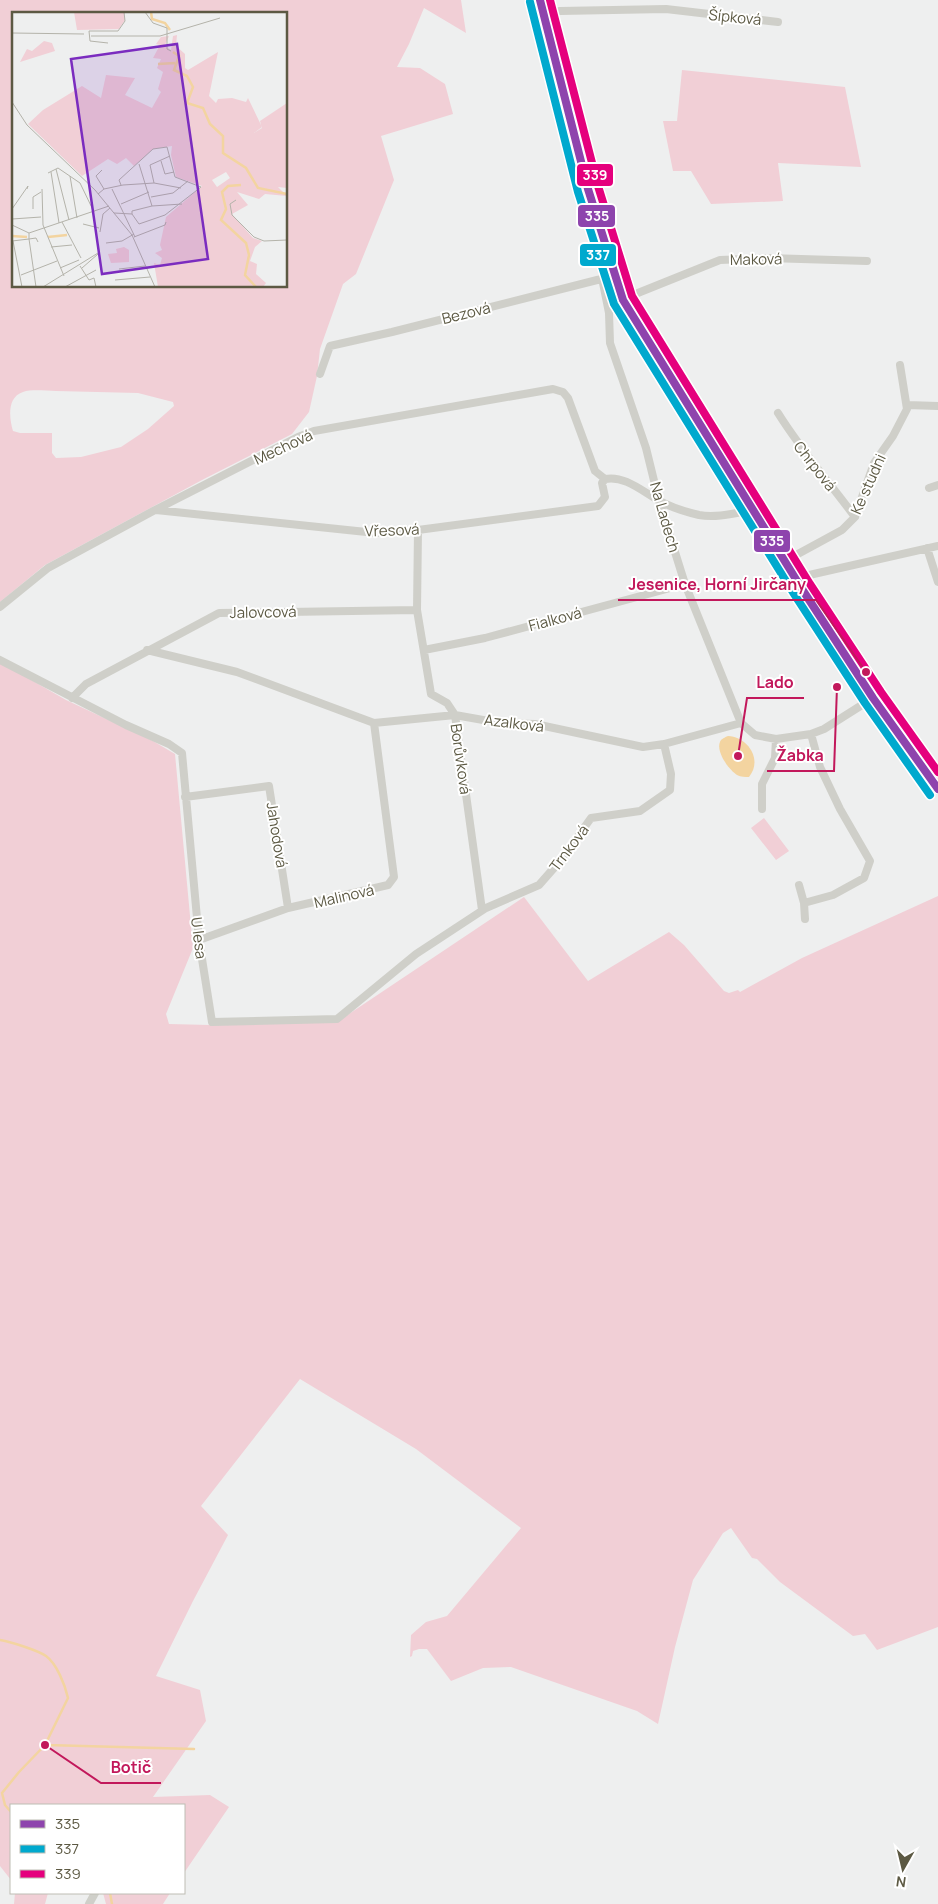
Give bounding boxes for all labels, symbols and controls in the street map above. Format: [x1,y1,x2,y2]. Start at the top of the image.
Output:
street label: Šípková [708,4,762,30]
inset map [12,12,288,288]
line badge: 339 [576,163,614,187]
text: 339 [583,165,607,184]
line badge: 335 [577,204,616,228]
text: 335 [585,206,609,225]
line badge: 337 [579,243,617,267]
text: 337 [586,245,610,264]
street label: Maková [730,248,782,270]
street label: Bezová [439,297,493,329]
street label: Mechová [250,424,316,470]
street label: Chrpová [789,437,841,495]
street label: Ke studni [845,450,891,518]
street label: Na Ladech [645,479,685,555]
street label: Vřesová [364,519,420,541]
line badge: 335 [753,529,791,553]
text: 335 [760,531,784,550]
callout: Jesenice, Horní Jirčany [618,569,816,600]
text: Jesenice, Horní Jirčany [628,573,806,595]
street label: Jalovcová [229,601,297,623]
street label: Fialková [526,602,584,636]
callout: Lado [747,667,804,698]
text: Lado [756,671,794,693]
street label: Azalková [483,709,545,737]
street label: Borůvková [446,722,476,796]
callout: Žabka [767,740,834,771]
text: Žabka [776,744,824,766]
street label: Jahodová [261,801,293,869]
street label: Trnková [544,820,594,876]
street label: Malinová [312,879,376,913]
street label: U lesa [186,916,212,960]
callout: Botič [101,1752,161,1783]
text: Botič [111,1756,151,1778]
legend [10,1804,185,1894]
text: 335 [55,1813,80,1834]
text: 337 [55,1838,79,1859]
north arrow [878,1844,928,1894]
text: 339 [55,1863,81,1884]
text: N [895,1872,907,1892]

